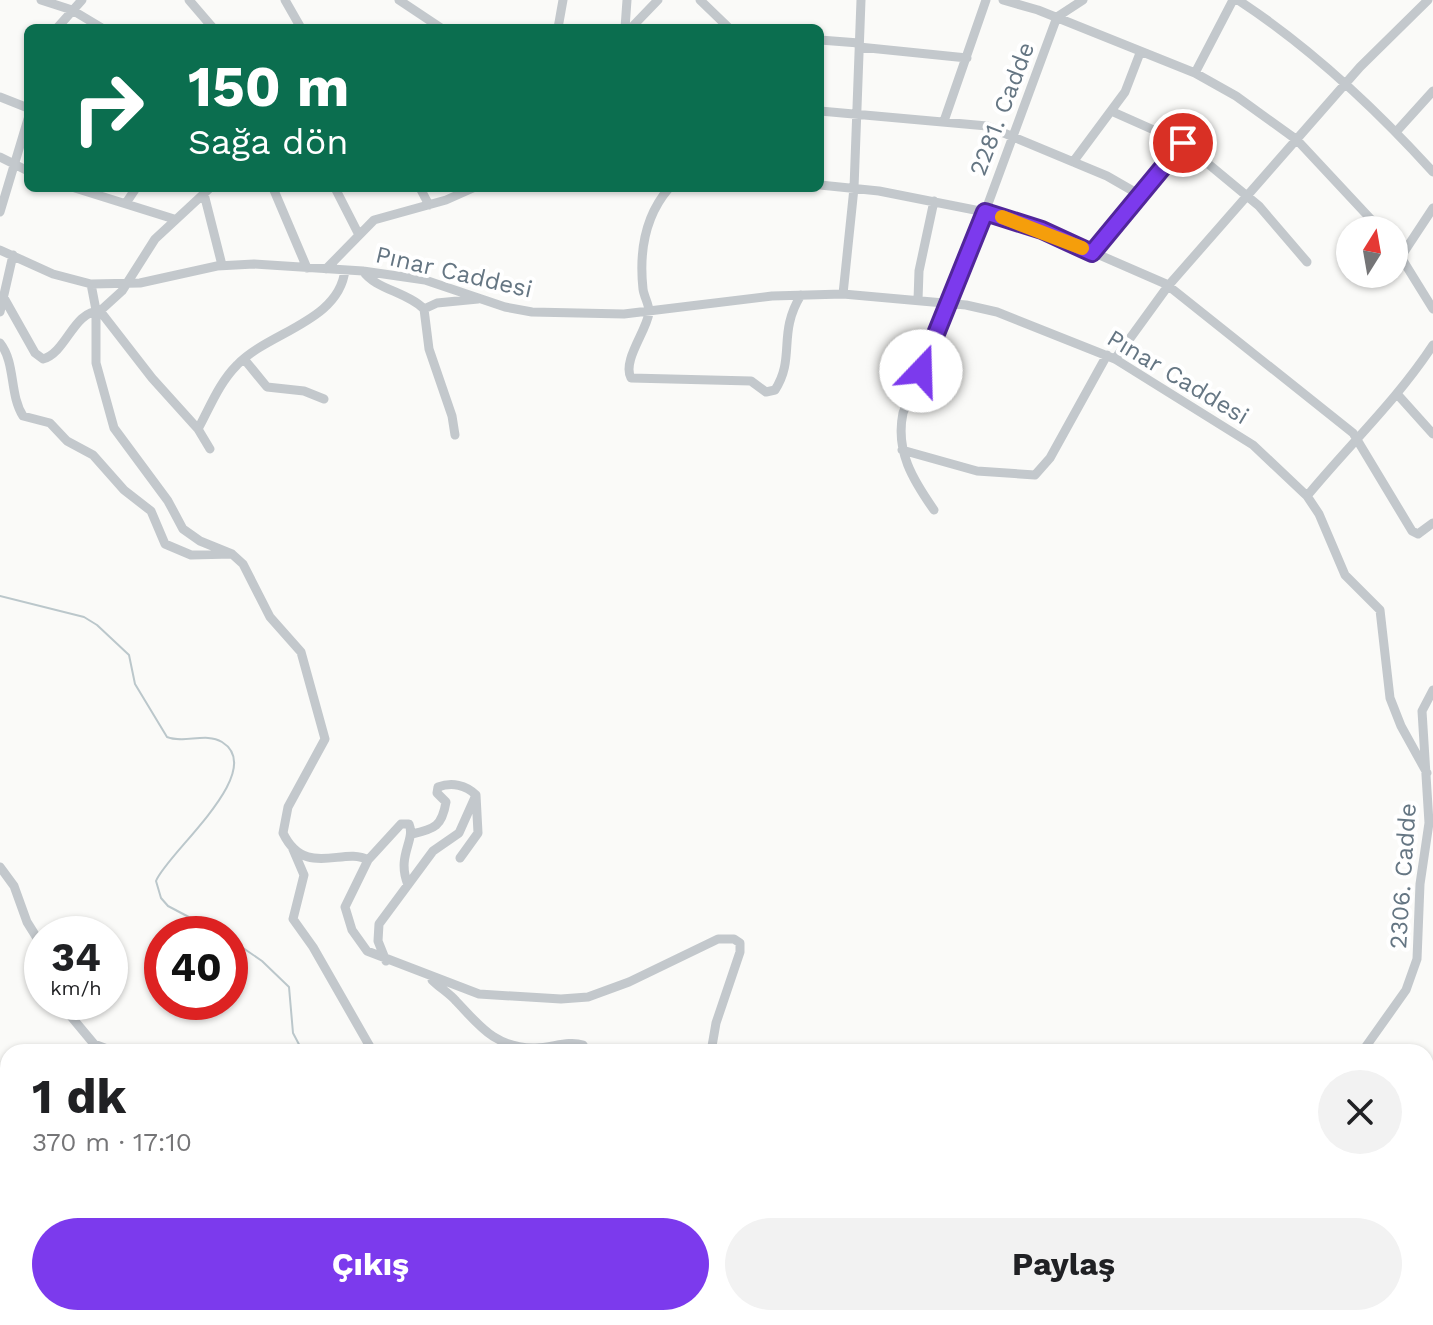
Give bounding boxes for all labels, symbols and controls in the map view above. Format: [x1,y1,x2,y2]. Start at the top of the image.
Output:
street label: 2281. Cadde [964,38,1040,180]
text: 150 m [188,54,350,120]
icon: right [56,56,160,160]
pin [1149,109,1217,177]
text: Sağa dön [188,121,349,163]
icon: arrive [1161,121,1205,165]
north arrow [1336,216,1408,288]
map controls [1336,216,1408,288]
street label: Pınar Caddesi [373,240,535,304]
street label: Pınar Caddesi [1102,324,1254,430]
position arrow [879,329,963,413]
street label: 2306. Cadde [1384,802,1422,950]
speed limit sign: 40 [144,916,248,1020]
text: 34 [51,934,101,981]
text: km/h [50,976,102,1000]
text: 1 dk [32,1068,126,1125]
button: close [1318,1070,1402,1154]
text: 370 m · 17:10 [32,1127,192,1157]
button: Çıkış [32,1218,709,1310]
button: Paylaş [725,1218,1402,1310]

